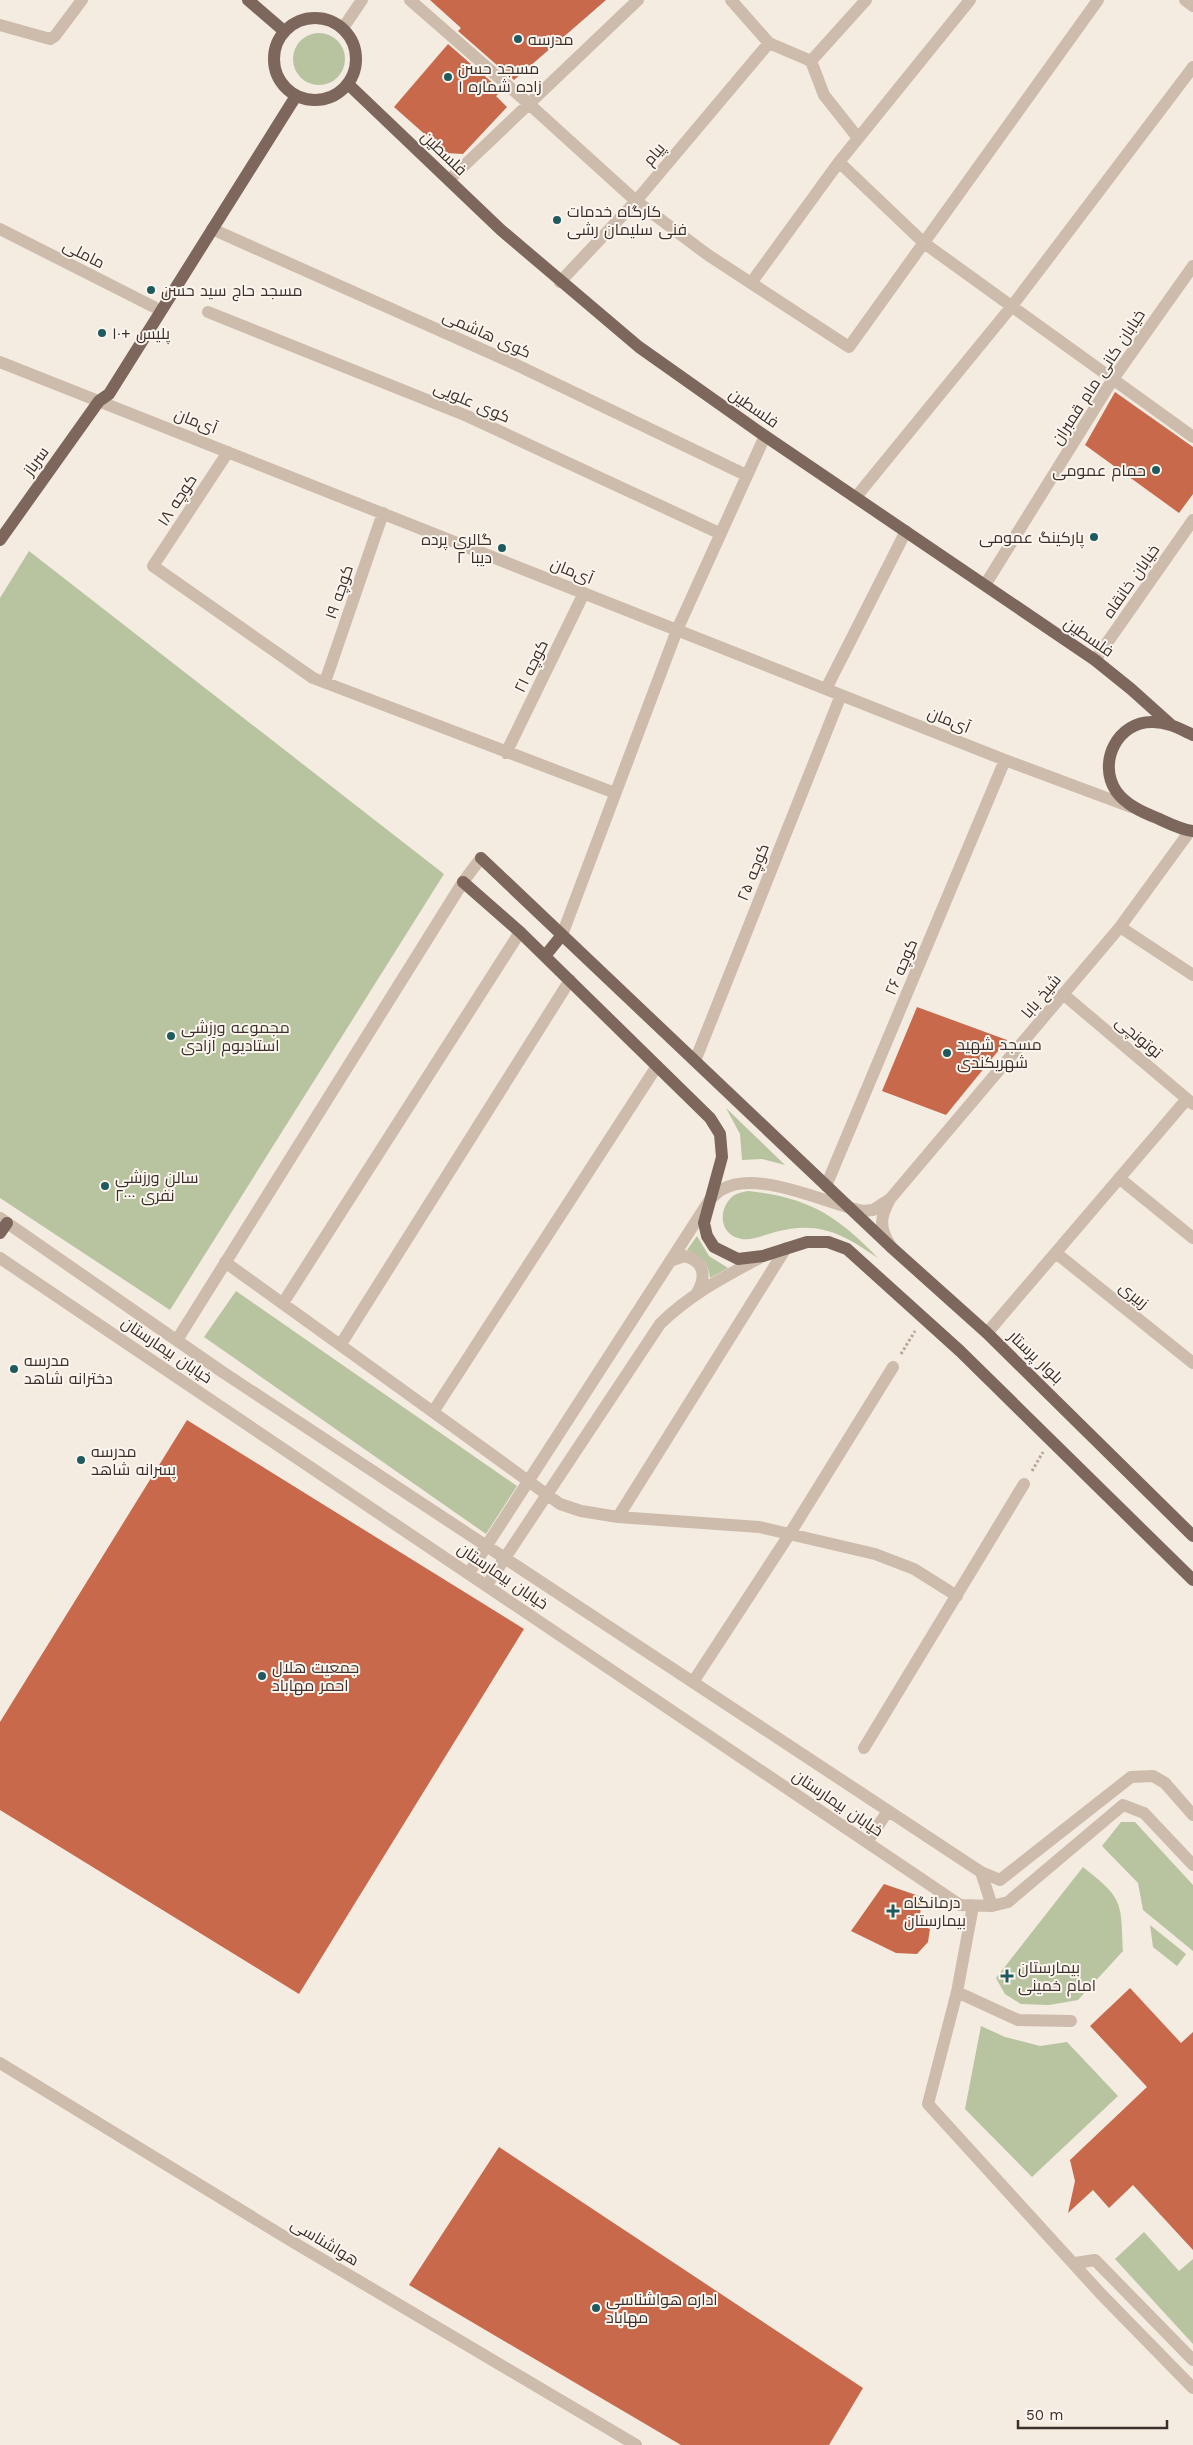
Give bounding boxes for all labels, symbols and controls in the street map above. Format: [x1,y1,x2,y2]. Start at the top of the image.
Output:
place label: مدرسه [528,30,574,49]
marker: مدرسه [512,33,524,45]
place label: مسجد حسن زاده شماره ۱ [458,59,542,96]
marker: مسجد حسن زاده شماره ۱ [442,71,454,83]
street label: فلسطین [416,127,471,180]
street label: پیام [639,138,671,170]
place label: کارگاه خدمات فنی سلیمان رشی [567,202,687,240]
marker: کارگاه خدمات فنی سلیمان رشی [551,214,563,226]
street label: ماملی [59,235,108,273]
place label: مسجد حاج سید حسن [161,281,303,302]
marker: مسجد حاج سید حسن [145,284,157,296]
street label: کوی هاشمی [439,306,534,363]
street label: خیابان کانی مام قمبران [1047,306,1151,449]
place label: پلیس +۱۰ [112,324,171,345]
marker: پلیس +۱۰ [96,327,108,339]
street label: کوی علویی [431,377,513,428]
street label: فلسطین [725,384,782,433]
street label: آی‌مان [172,404,221,439]
street label: سرباز [19,443,53,480]
place label: حمام عمومی [1052,461,1146,482]
marker: حمام عمومی [1150,464,1162,476]
street label: کوچه ۱۸ [153,471,202,530]
place label: پارکینگ عمومی [979,528,1085,549]
place label: گالری پرده دیبا ۲ [421,530,492,567]
marker: پارکینگ عمومی [1088,531,1100,543]
street label: خیابان خانقاه [1099,541,1164,622]
marker: گالری پرده دیبا ۲ [496,542,508,554]
street label: آی‌مان [548,554,597,589]
street label: کوچه ۱۹ [321,562,359,622]
street label: فلسطین [1060,613,1117,662]
street label: کوچه ۲۱ [510,637,554,696]
street label: آی‌مان [925,703,974,738]
street label: کوچه ۲۵ [733,841,775,904]
street label: کوچه ۲۶ [881,936,923,999]
street label: شیخ بابا [1017,970,1066,1023]
street label: توتونچی [1110,1012,1167,1064]
place label: مجموعه ورزشی استادیوم آزادی [181,1018,290,1057]
marker: مجموعه ورزشی استادیوم آزادی [165,1030,177,1042]
place label: مسجد شهید شهریکندی [957,1035,1042,1073]
marker: مسجد شهید شهریکندی [941,1047,953,1059]
place label: سالن ورزشی ۲۰۰۰ نفری [115,1168,199,1206]
marker: سالن ورزشی ۲۰۰۰ نفری [99,1180,111,1192]
street label: زبیری [1115,1277,1153,1313]
street label: خیابان بیمارستان [117,1313,216,1388]
street label: بلوار پرستار [1003,1326,1067,1389]
place label: مدرسه دخترانه شاهد [24,1351,113,1388]
marker: مدرسه دخترانه شاهد [8,1363,20,1375]
place label: مدرسه پسرانه شاهد [91,1442,177,1481]
marker: مدرسه پسرانه شاهد [75,1454,87,1466]
street label: خیابان بیمارستان [453,1539,552,1614]
place label: جمعیت هلال احمر مهاباد [272,1658,359,1696]
marker: جمعیت هلال احمر مهاباد [256,1670,268,1682]
street label: خیابان بیمارستان [788,1766,887,1841]
place label: درمانگاه بیمارستان [904,1893,966,1931]
marker: درمانگاه بیمارستان [886,1904,900,1918]
place label: بیمارستان امام خمینی [1018,1958,1096,1997]
marker: بیمارستان امام خمینی [1000,1969,1014,1983]
street label: هواشناسی [287,2214,363,2271]
place label: اداره هواشناسی مهاباد [606,2290,718,2328]
marker: اداره هواشناسی مهاباد [590,2302,602,2314]
scale bar [1018,2398,1167,2430]
text: 50 m [1026,2406,1063,2424]

